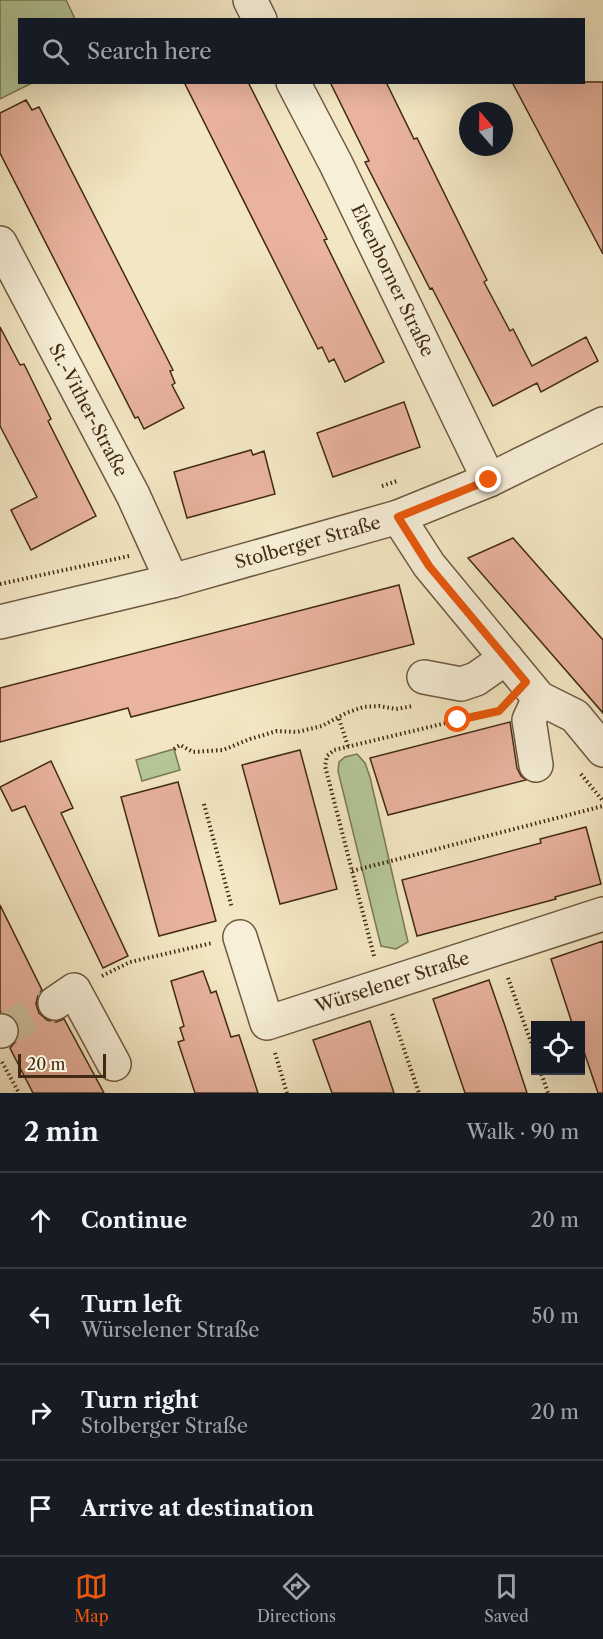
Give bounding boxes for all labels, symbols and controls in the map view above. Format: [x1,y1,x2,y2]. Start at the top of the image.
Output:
search box [18,18,585,84]
icon: search [39,35,72,68]
text: Search here [87,38,212,65]
north arrow [459,102,513,156]
street label: Elsenborner Straße [346,201,439,360]
street label: St.-Vither-Straße [44,340,132,480]
route end [475,466,501,492]
street label: Stolberger Straße [232,511,383,574]
route start [444,706,470,732]
street label: Würselener Straße [312,947,472,1018]
map controls [531,1021,585,1075]
button: locate [531,1021,585,1075]
scale bar [18,1051,106,1078]
text: 20 m [27,1054,66,1074]
text: 2 min [24,1116,99,1148]
text: Walk · 90 m [467,1120,579,1144]
icon: ahead [24,1204,57,1237]
text: Continue [81,1207,187,1234]
text: 20 m [531,1208,579,1232]
text: Turn left [81,1291,182,1318]
icon: left [24,1300,57,1333]
text: 50 m [532,1304,579,1328]
text: Würselener Straße [81,1318,259,1342]
text: Turn right [81,1387,199,1414]
icon: right [24,1396,57,1429]
text: 20 m [531,1400,579,1424]
text: Stolberger Straße [81,1414,248,1438]
icon: arrive [24,1492,57,1525]
text: Arrive at destination [81,1495,314,1522]
tab: Map [74,1570,109,1626]
tab: Directions [257,1570,336,1626]
tab: Saved [484,1570,529,1626]

